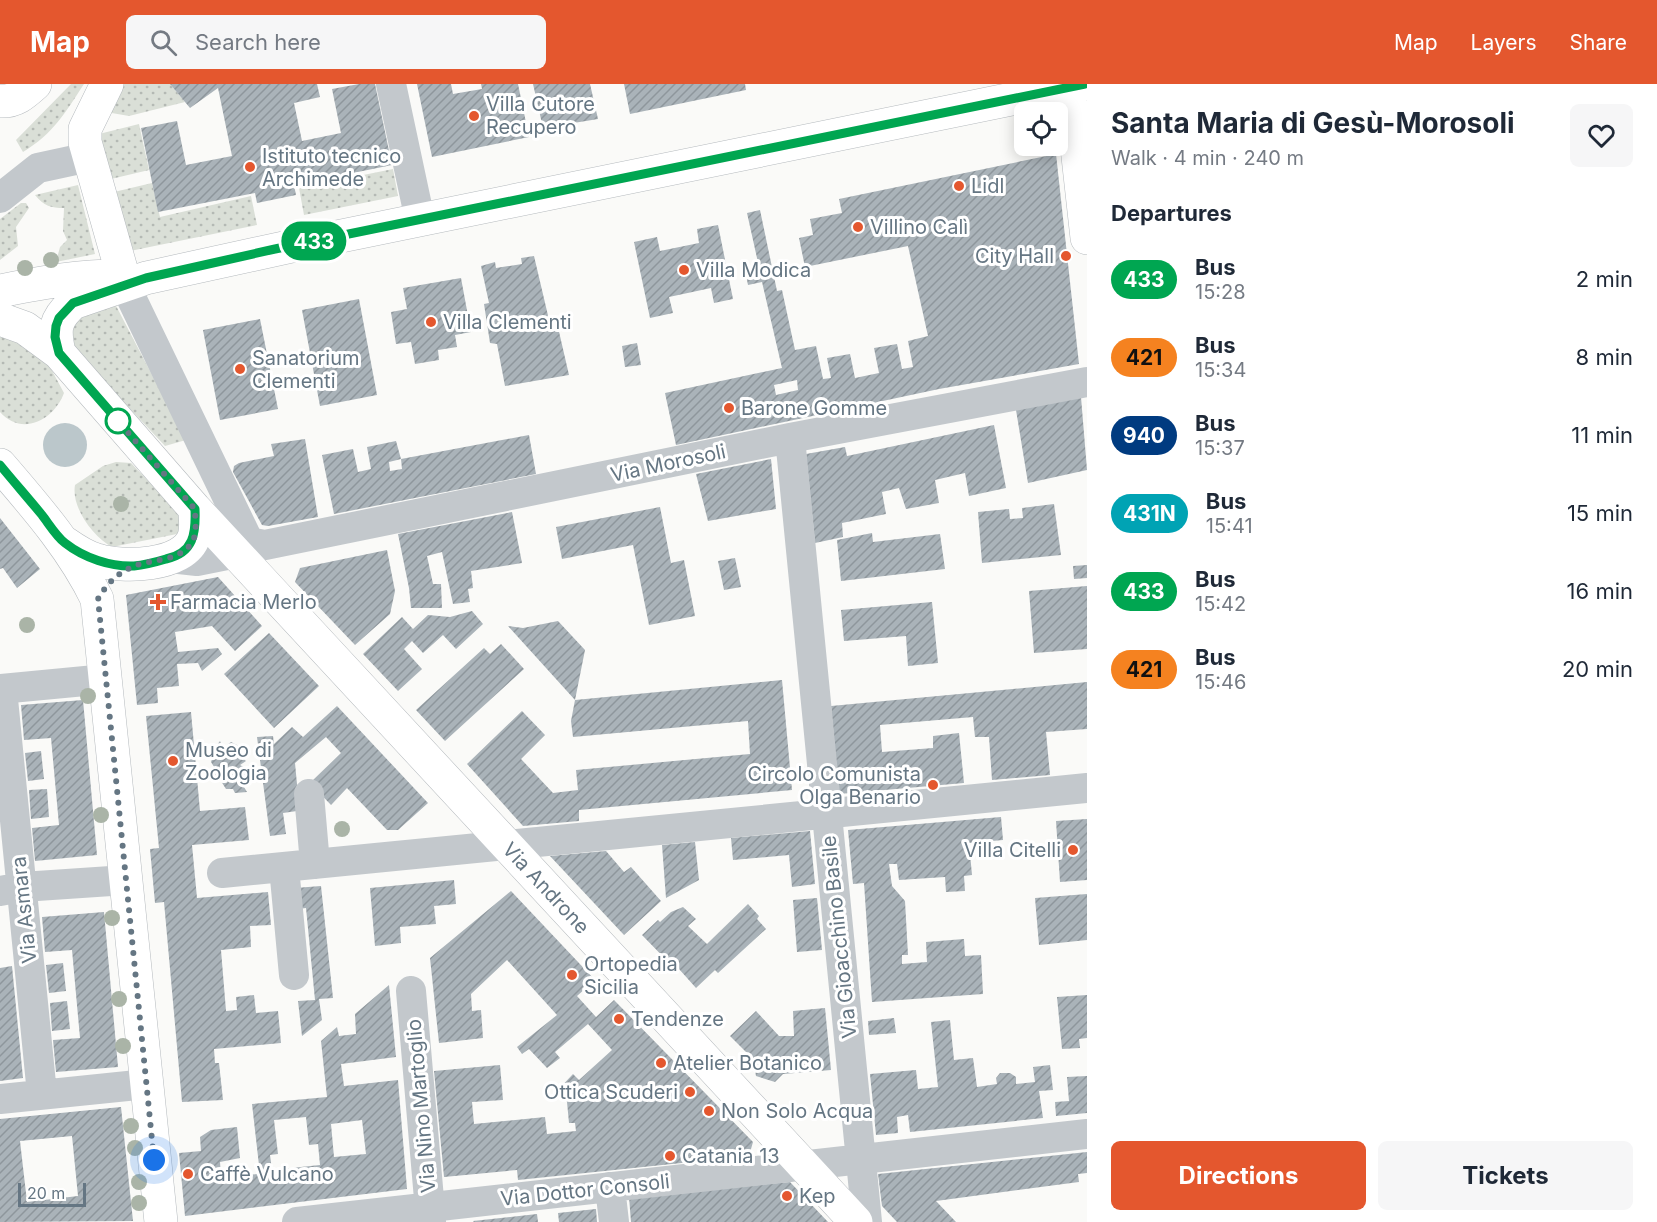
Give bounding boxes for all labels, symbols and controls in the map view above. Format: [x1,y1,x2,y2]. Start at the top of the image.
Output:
search box [126,15,546,69]
text: Map [30,25,90,59]
icon: search [147,26,180,59]
text: Search here [195,29,321,55]
text: Map [1394,30,1438,55]
text: Layers [1471,30,1537,55]
text: Share [1570,30,1627,55]
place label: Villa Cutore Recupero [486,92,595,139]
map controls [1014,102,1068,156]
button: locate [1014,102,1068,156]
button: heart [1570,104,1633,167]
text: Santa Maria di Gesù-Morosoli [1111,106,1515,140]
marker: Villa Cutore Recupero [467,109,481,123]
place label: Istituto tecnico Archimede [262,144,401,191]
text: Walk · 4 min · 240 m [1111,146,1304,170]
marker: Istituto tecnico Archimede [243,160,257,174]
place label: Lidl [971,174,1004,198]
marker: Lidl [952,179,966,193]
text: Departures [1111,200,1232,226]
place label: Villino Calì [870,215,968,239]
marker: Villino Calì [851,220,865,234]
line badge: 433 [280,222,348,260]
text: 433 [293,229,335,254]
place label: City Hall [975,244,1054,268]
marker: City Hall [1059,249,1073,263]
text: Bus [1195,254,1236,280]
place label: Villa Modica [696,258,811,282]
marker: Villa Modica [677,263,691,277]
text: 2 min [1576,266,1633,292]
text: 433 [1123,267,1165,292]
text: 15:28 [1195,280,1246,304]
place label: Villa Clementi [443,310,572,334]
marker: Villa Clementi [424,315,438,329]
text: Bus [1195,332,1236,358]
text: 8 min [1576,344,1633,370]
text: 421 [1126,345,1162,370]
place label: Sanatorium Clementi [252,346,359,393]
text: 15:34 [1195,358,1246,382]
marker: Sanatorium Clementi [233,362,247,376]
place label: Barone Gomme [741,396,887,420]
marker: Barone Gomme [722,401,736,415]
unlabelled marker [105,408,131,434]
text: Bus [1195,410,1236,436]
text: 11 min [1571,422,1633,448]
text: 940 [1123,423,1165,448]
text: 15:37 [1195,436,1245,460]
street label: Via Morosoli [608,439,728,487]
text: Bus [1206,488,1246,514]
text: 15 min [1567,500,1633,526]
text: 431N [1123,501,1176,526]
text: 15:41 [1206,514,1253,538]
text: Bus [1195,566,1236,592]
text: 16 min [1567,578,1633,604]
text: 433 [1123,579,1165,604]
place label: Farmacia Merlo [170,590,317,614]
text: 15:42 [1195,592,1246,616]
marker: Farmacia Merlo [151,595,165,609]
text: Bus [1195,644,1236,670]
text: 20 min [1562,656,1633,682]
text: 421 [1126,657,1162,682]
text: 15:46 [1195,670,1246,694]
place label: Museo di Zoologia [185,738,272,785]
marker: Museo di Zoologia [166,754,180,768]
place label: Circolo Comunista Olga Benario [747,762,921,809]
marker: Circolo Comunista Olga Benario [926,778,940,792]
street label: Via Gioacchino Basile [816,834,862,1040]
street label: Via Androne [498,837,594,939]
place label: Villa Citelli [964,838,1061,862]
marker: Villa Citelli [1066,843,1080,857]
street label: Via Asmara [6,855,42,965]
place label: Ortopedia Sicilia [584,952,678,999]
marker: Ortopedia Sicilia [565,968,579,982]
place label: Tendenze [631,1007,724,1031]
marker: Tendenze [612,1012,626,1026]
street label: Via Nino Martoglio [401,1018,441,1194]
place label: Atelier Botanico [673,1051,822,1075]
marker: Atelier Botanico [654,1056,668,1070]
place label: Ottica Scuderi [544,1080,678,1104]
marker: Ottica Scuderi [683,1085,697,1099]
place label: Non Solo Acqua [721,1099,873,1123]
marker: Non Solo Acqua [702,1104,716,1118]
button: Directions [1111,1141,1366,1210]
button: Tickets [1378,1141,1633,1210]
place label: Catania 13 [682,1144,780,1168]
your location [139,1145,169,1175]
marker: Catania 13 [663,1149,677,1163]
place label: Caffè Vulcano [200,1162,334,1186]
marker: Caffè Vulcano [181,1167,195,1181]
street label: Via Dottor Consoli [499,1169,671,1211]
scale bar [18,1180,86,1208]
text: 20 m [27,1183,65,1203]
place label: Kep [799,1184,836,1208]
marker: Kep [780,1189,794,1203]

